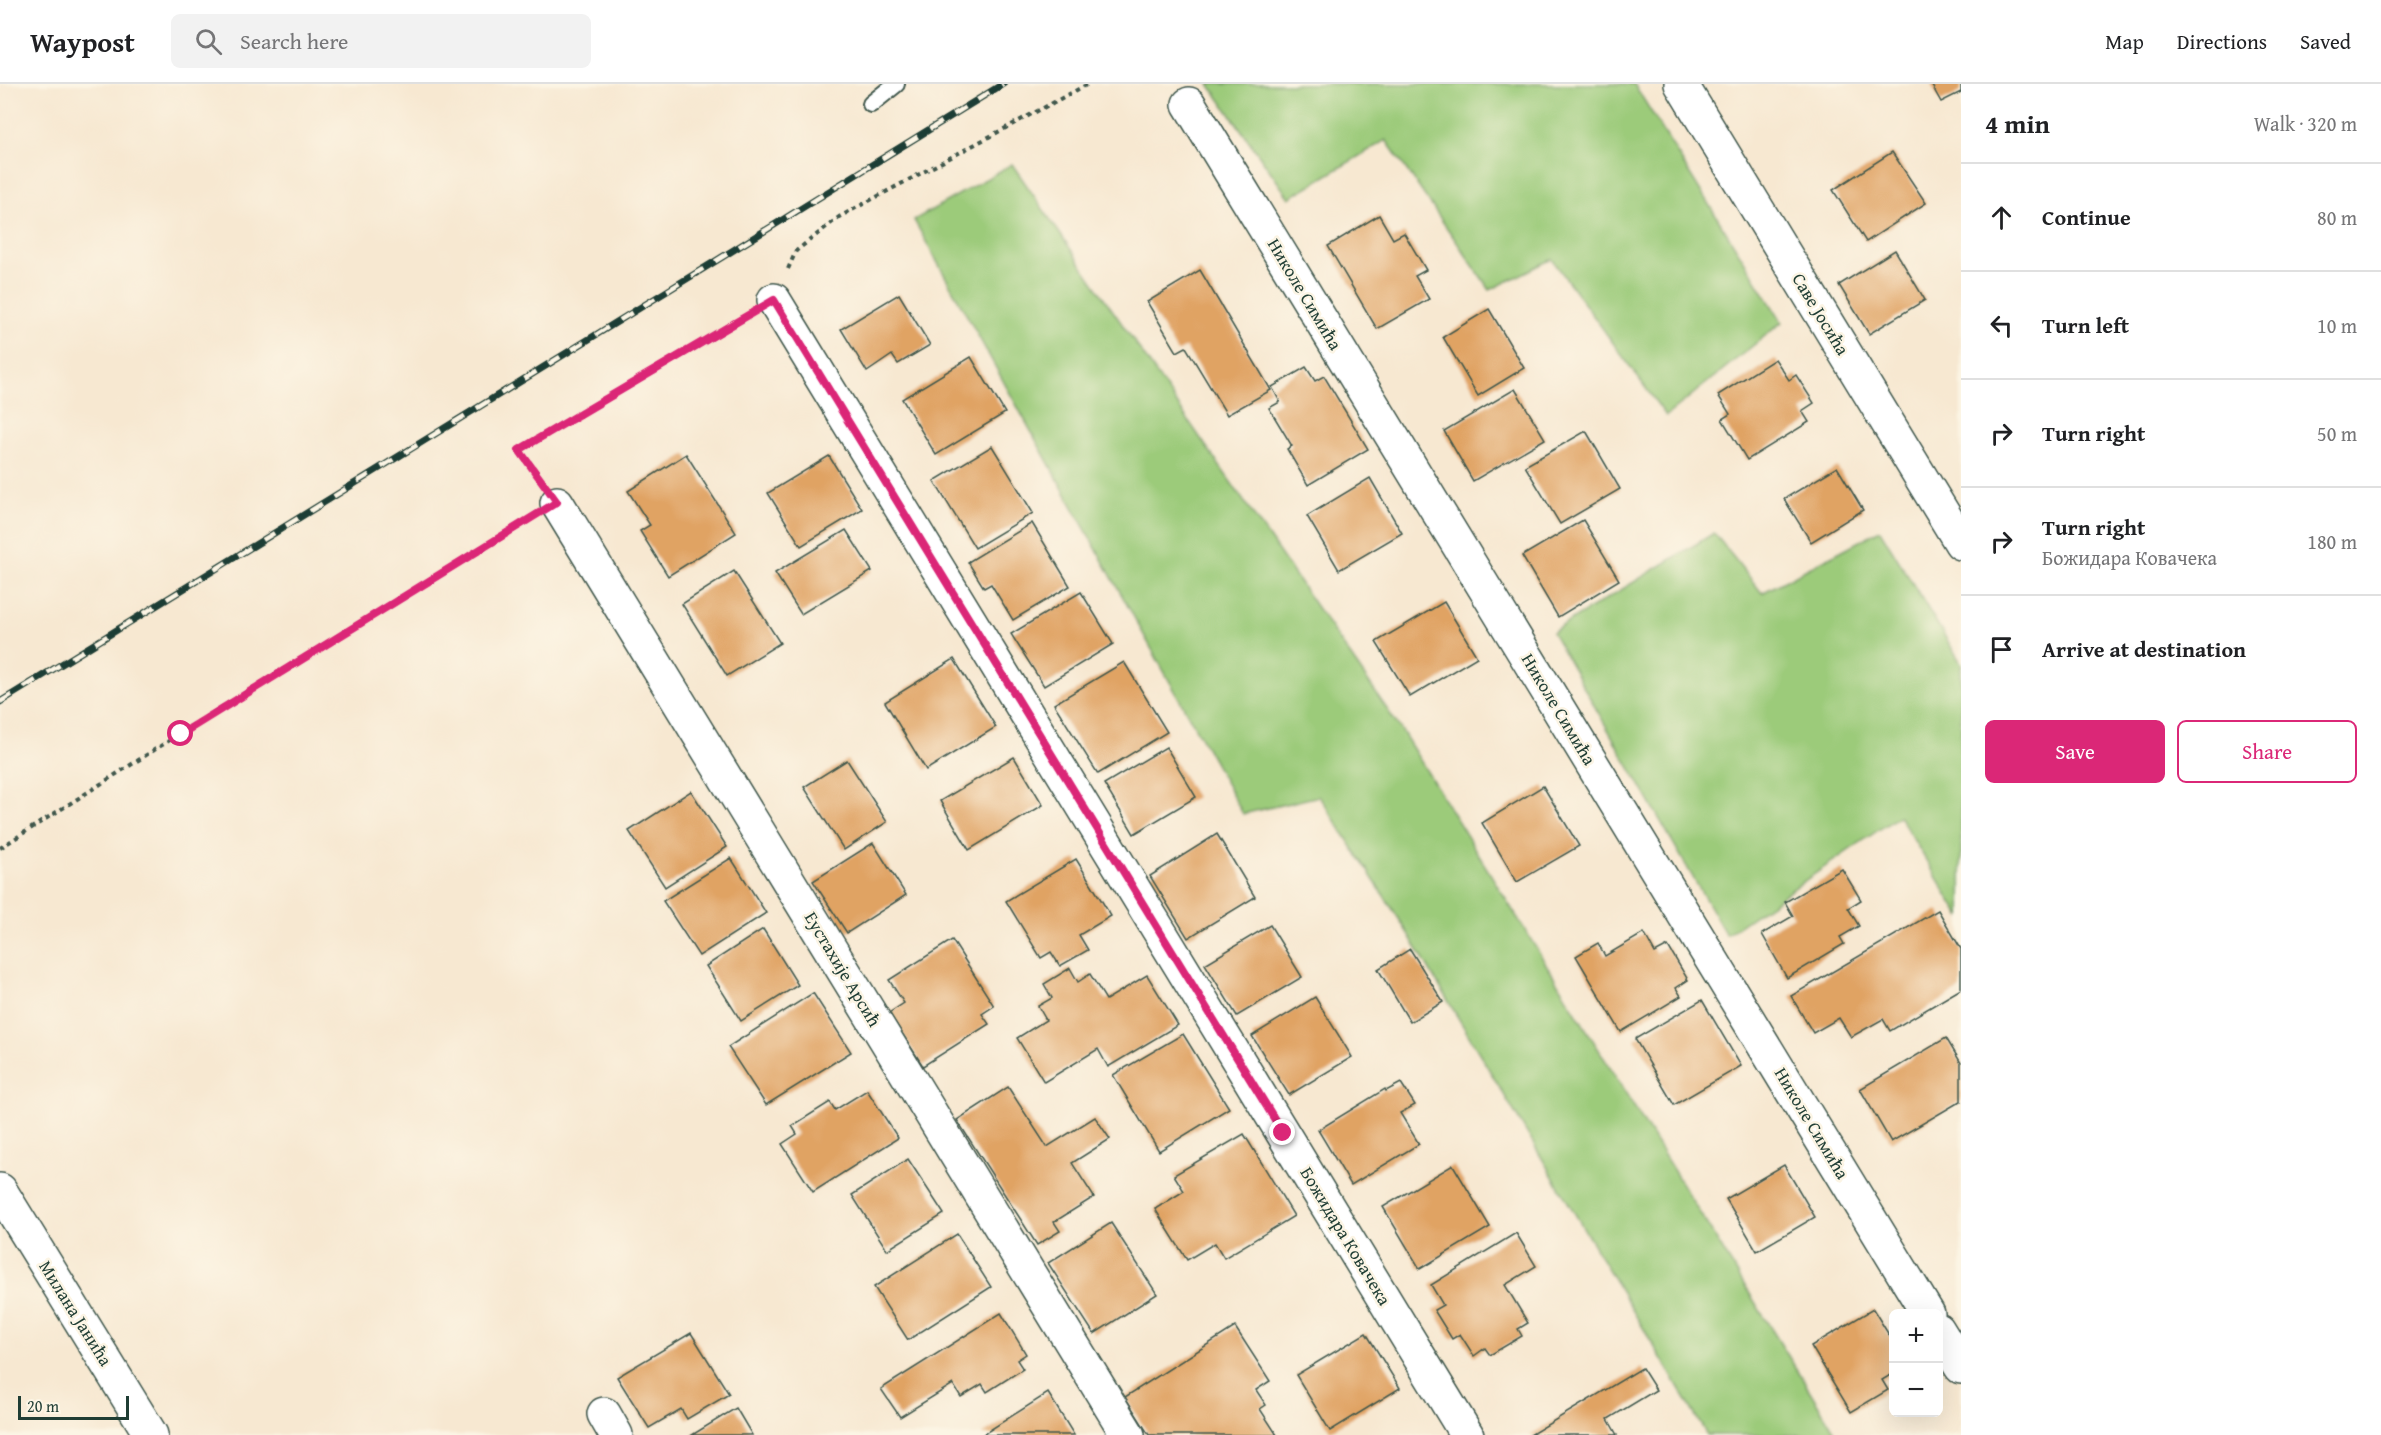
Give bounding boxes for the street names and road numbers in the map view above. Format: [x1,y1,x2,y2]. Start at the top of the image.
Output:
street label: Николе Симића [1261,233,1349,355]
street label: Саве Јосића [1786,268,1856,361]
street label: Николе Симића [1515,648,1603,770]
street label: Еустахије Арсић [798,906,888,1032]
street label: Николе Симића [1768,1062,1856,1184]
street label: Божидара Ковачека [1294,1162,1398,1311]
street label: Милана Јанића [33,1255,120,1372]

